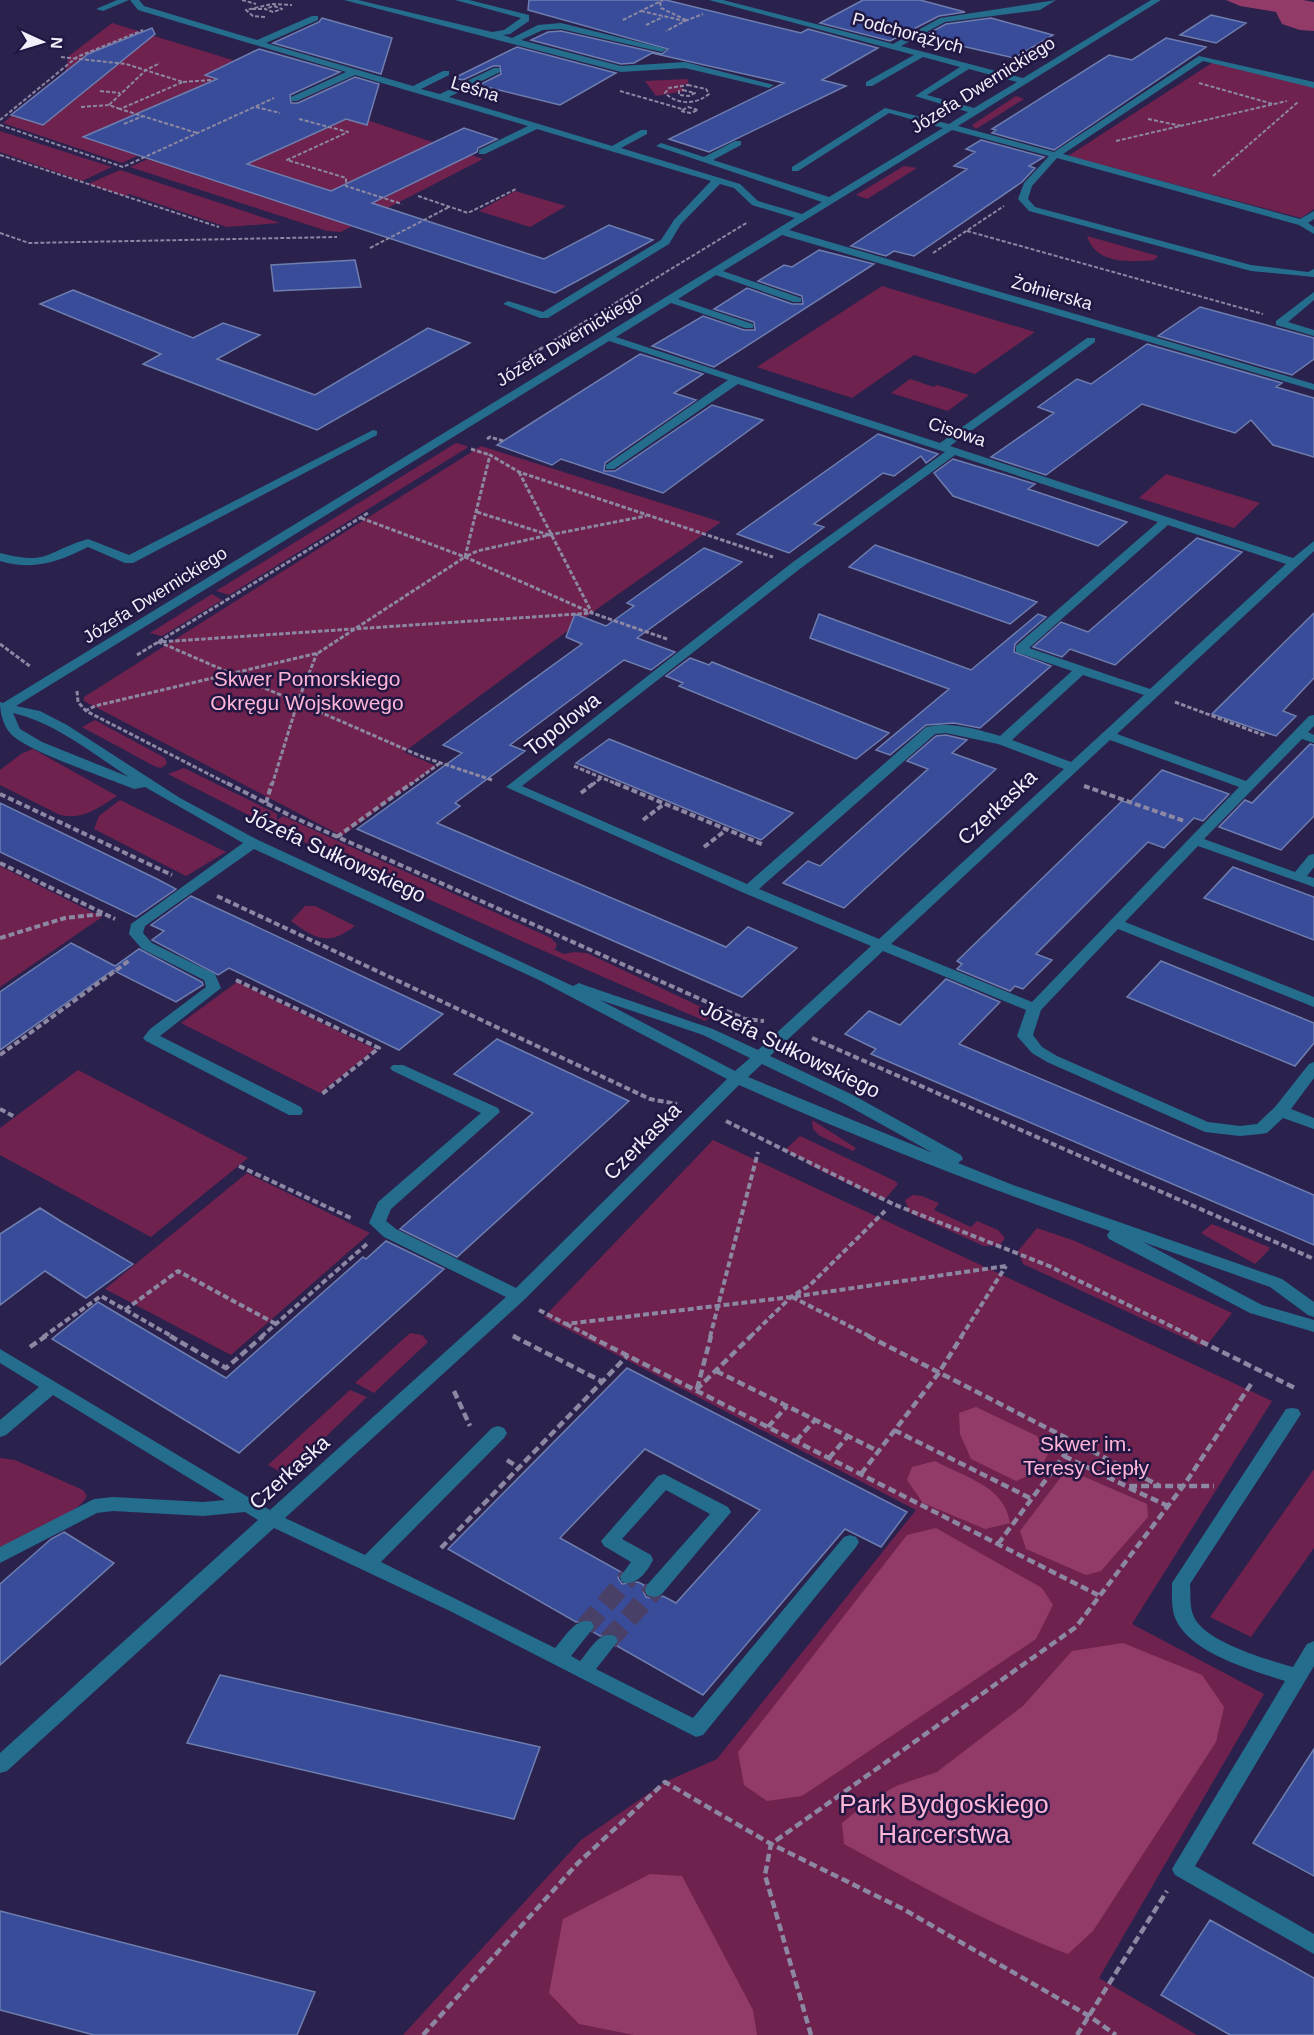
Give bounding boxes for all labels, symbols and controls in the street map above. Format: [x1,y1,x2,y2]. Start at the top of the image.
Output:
street label: Podchorążych [850,9,966,57]
north arrow [12,12,72,72]
street label: Józefa Dwernickiego [907,33,1059,137]
text: N [48,37,65,49]
street label: Leśna [449,72,502,106]
street label: Żołnierska [1009,272,1096,314]
street label: Józefa Dwernickiego [493,288,645,390]
street label: Cisowa [926,413,989,451]
street label: Józefa Dwernickiego [79,543,231,647]
park label: Skwer Pomorskiego Okręgu Wojskowego [210,667,404,714]
street label: Topolowa [520,687,604,760]
street label: Czerkaska [953,765,1041,849]
street label: Józefa Sułkowskiego [242,803,430,907]
street label: Józefa Sułkowskiego [698,996,884,1102]
street label: Czerkaska [599,1098,685,1184]
street label: Czerkaska [244,1430,334,1514]
park label: Skwer im. Teresy Ciepły [1023,1432,1150,1479]
park label: Park Bydgoskiego Harcerstwa [839,1789,1049,1849]

